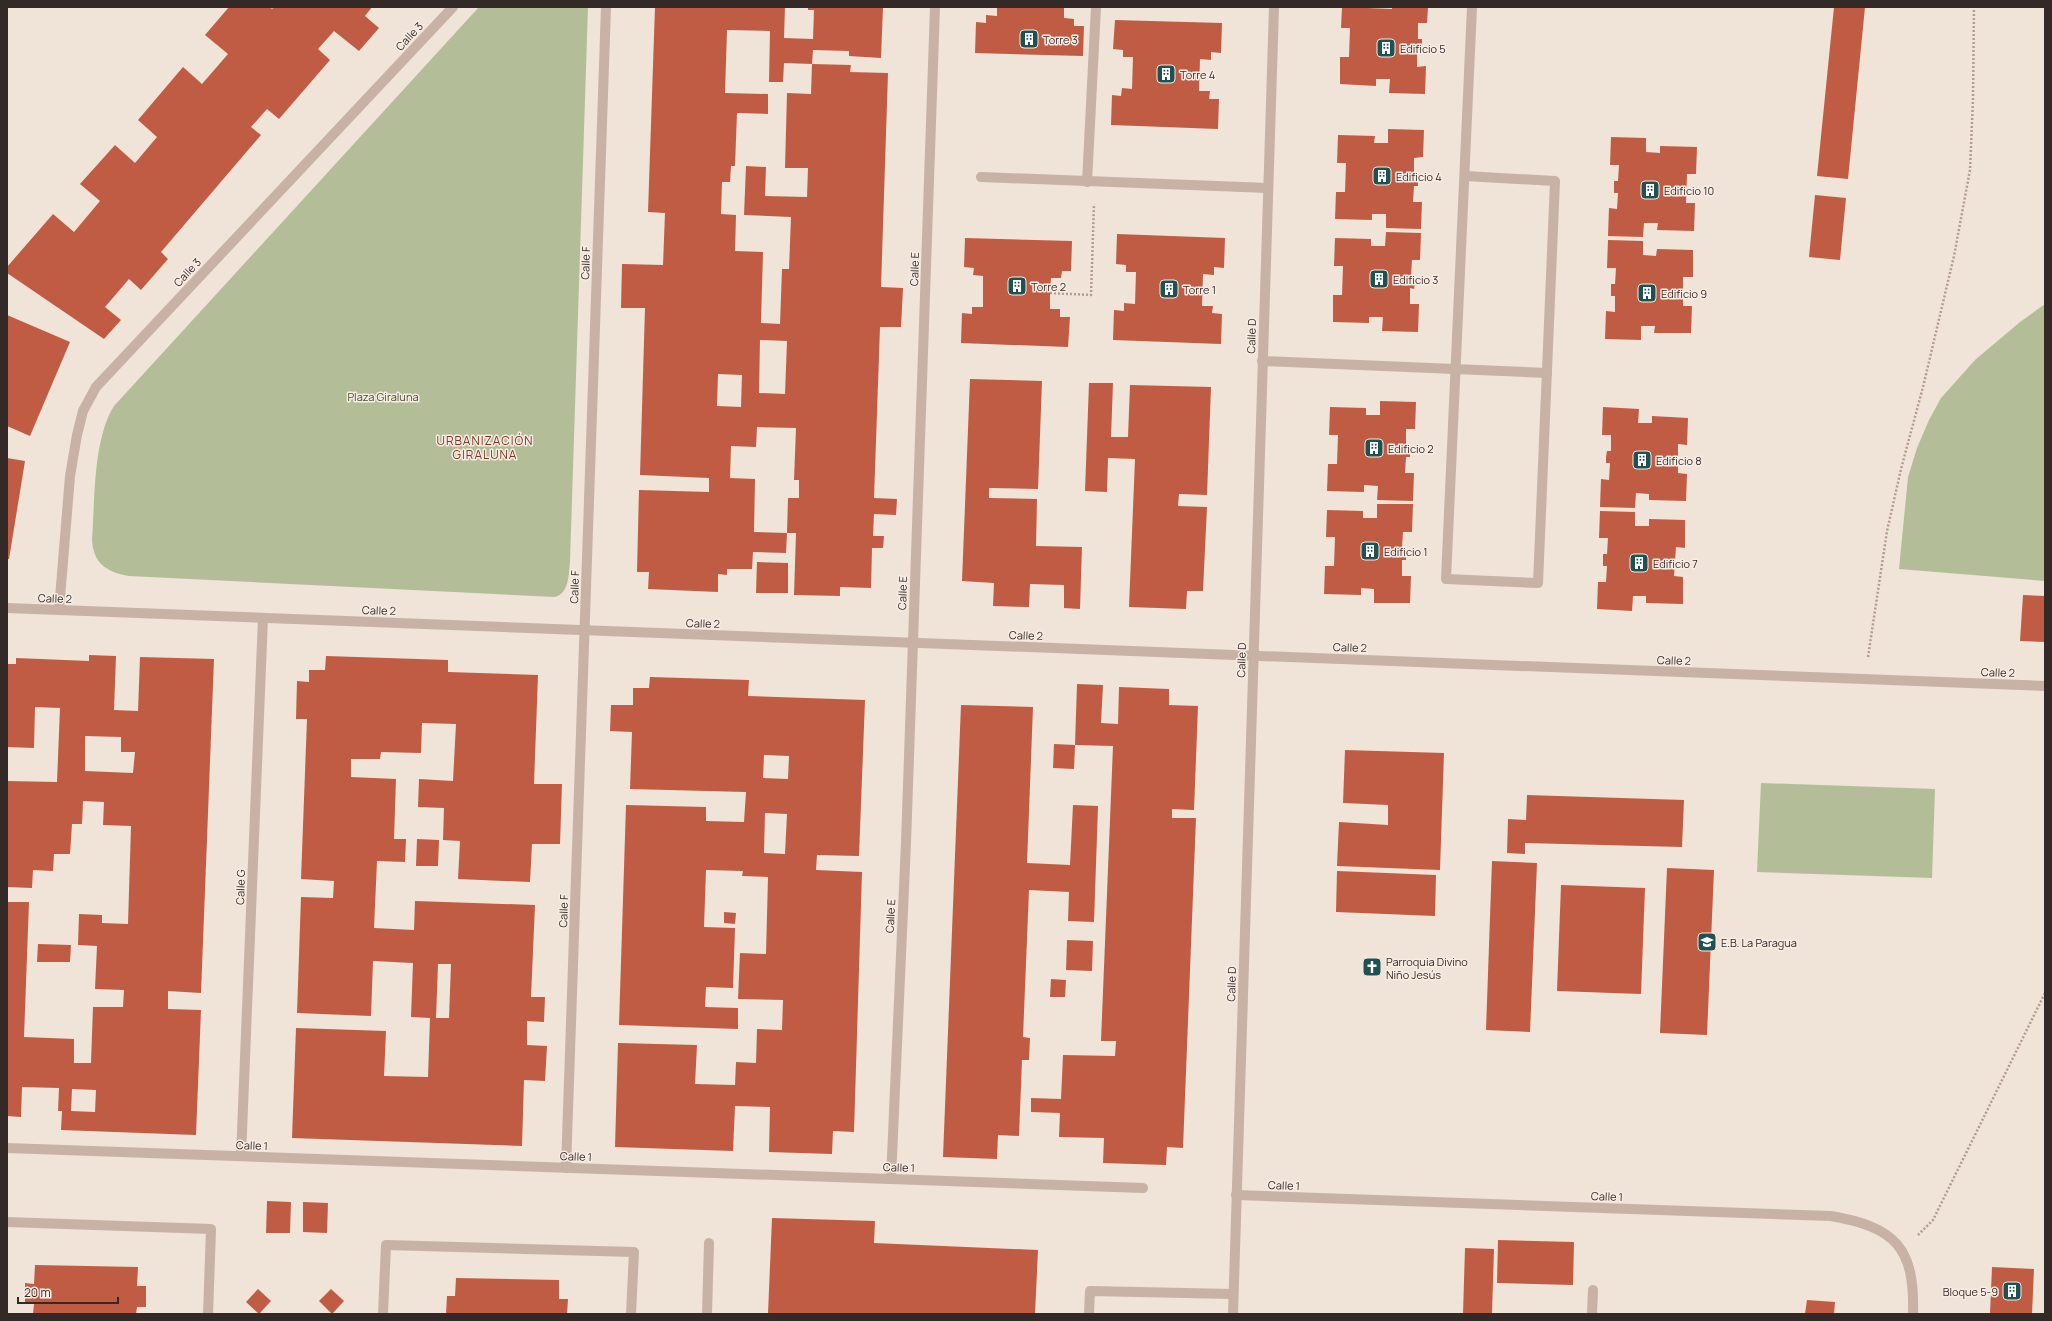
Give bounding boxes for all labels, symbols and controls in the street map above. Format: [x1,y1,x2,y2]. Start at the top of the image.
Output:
street label: Calle 3 [392,19,426,53]
building icon: Torre 3 [1018,28,1040,50]
place label: Torre 3 [1043,32,1078,47]
building icon: Edificio 5 [1375,37,1397,59]
place label: Edificio 5 [1400,41,1446,56]
building icon: Torre 4 [1155,63,1177,85]
place label: Torre 4 [1180,67,1215,82]
building icon: Edificio 4 [1371,165,1393,187]
place label: Edificio 4 [1396,169,1442,184]
building icon: Edificio 10 [1639,179,1661,201]
place label: Edificio 10 [1664,183,1714,198]
street label: Calle F [577,246,593,280]
street label: Calle E [906,252,922,286]
street label: Calle 3 [170,255,204,289]
building icon: Edificio 3 [1368,268,1390,290]
place label: Edificio 3 [1393,272,1438,287]
building icon: Torre 2 [1006,275,1028,297]
building icon: Torre 1 [1158,278,1180,300]
place label: Torre 2 [1031,279,1066,294]
place label: Torre 1 [1183,282,1216,297]
building icon: Edificio 9 [1636,282,1658,304]
place label: Edificio 9 [1661,286,1707,301]
street label: Calle D [1243,318,1259,354]
park label: Plaza Giraluna [347,389,419,404]
district label: URBANIZACIÓN GIRALUNA [437,432,533,463]
building icon: Edificio 2 [1363,437,1385,459]
place label: Edificio 2 [1388,441,1433,456]
building icon: Edificio 8 [1631,449,1653,471]
place label: Edificio 8 [1656,453,1702,468]
building icon: Edificio 1 [1359,540,1381,562]
place label: Edificio 1 [1384,544,1427,559]
building icon: Edificio 7 [1628,552,1650,574]
place label: Edificio 7 [1653,556,1698,571]
street label: Calle F [566,570,582,604]
street label: Calle E [894,576,910,610]
street label: Calle 2 [38,590,72,606]
street label: Calle 2 [362,602,396,618]
street label: Calle 2 [686,615,720,631]
street label: Calle 2 [1009,627,1043,643]
street label: Calle 2 [1333,639,1367,655]
street label: Calle D [1233,642,1249,678]
street label: Calle 2 [1657,652,1691,668]
street label: Calle 2 [1981,664,2015,680]
street label: Calle G [232,869,248,905]
street label: Calle F [555,894,571,928]
street label: Calle E [882,899,898,933]
school or university icon: E.B. La Paragua [1696,931,1718,953]
place label: E.B. La Paragua [1721,935,1797,950]
place label: Parroquia Divino Niño Jesús [1386,954,1468,982]
church icon: Parroquia Divino Niño Jesús [1361,956,1383,978]
street label: Calle D [1223,966,1239,1002]
street label: Calle 1 [236,1137,268,1153]
street label: Calle 1 [560,1148,592,1164]
street label: Calle 1 [883,1159,915,1175]
street label: Calle 1 [1268,1177,1300,1193]
street label: Calle 1 [1591,1188,1623,1204]
scale bar [18,1279,118,1305]
building icon: Bloque 5-9 [2001,1280,2023,1302]
text: 20 m [24,1284,51,1301]
place label: Bloque 5-9 [1943,1284,1998,1299]

